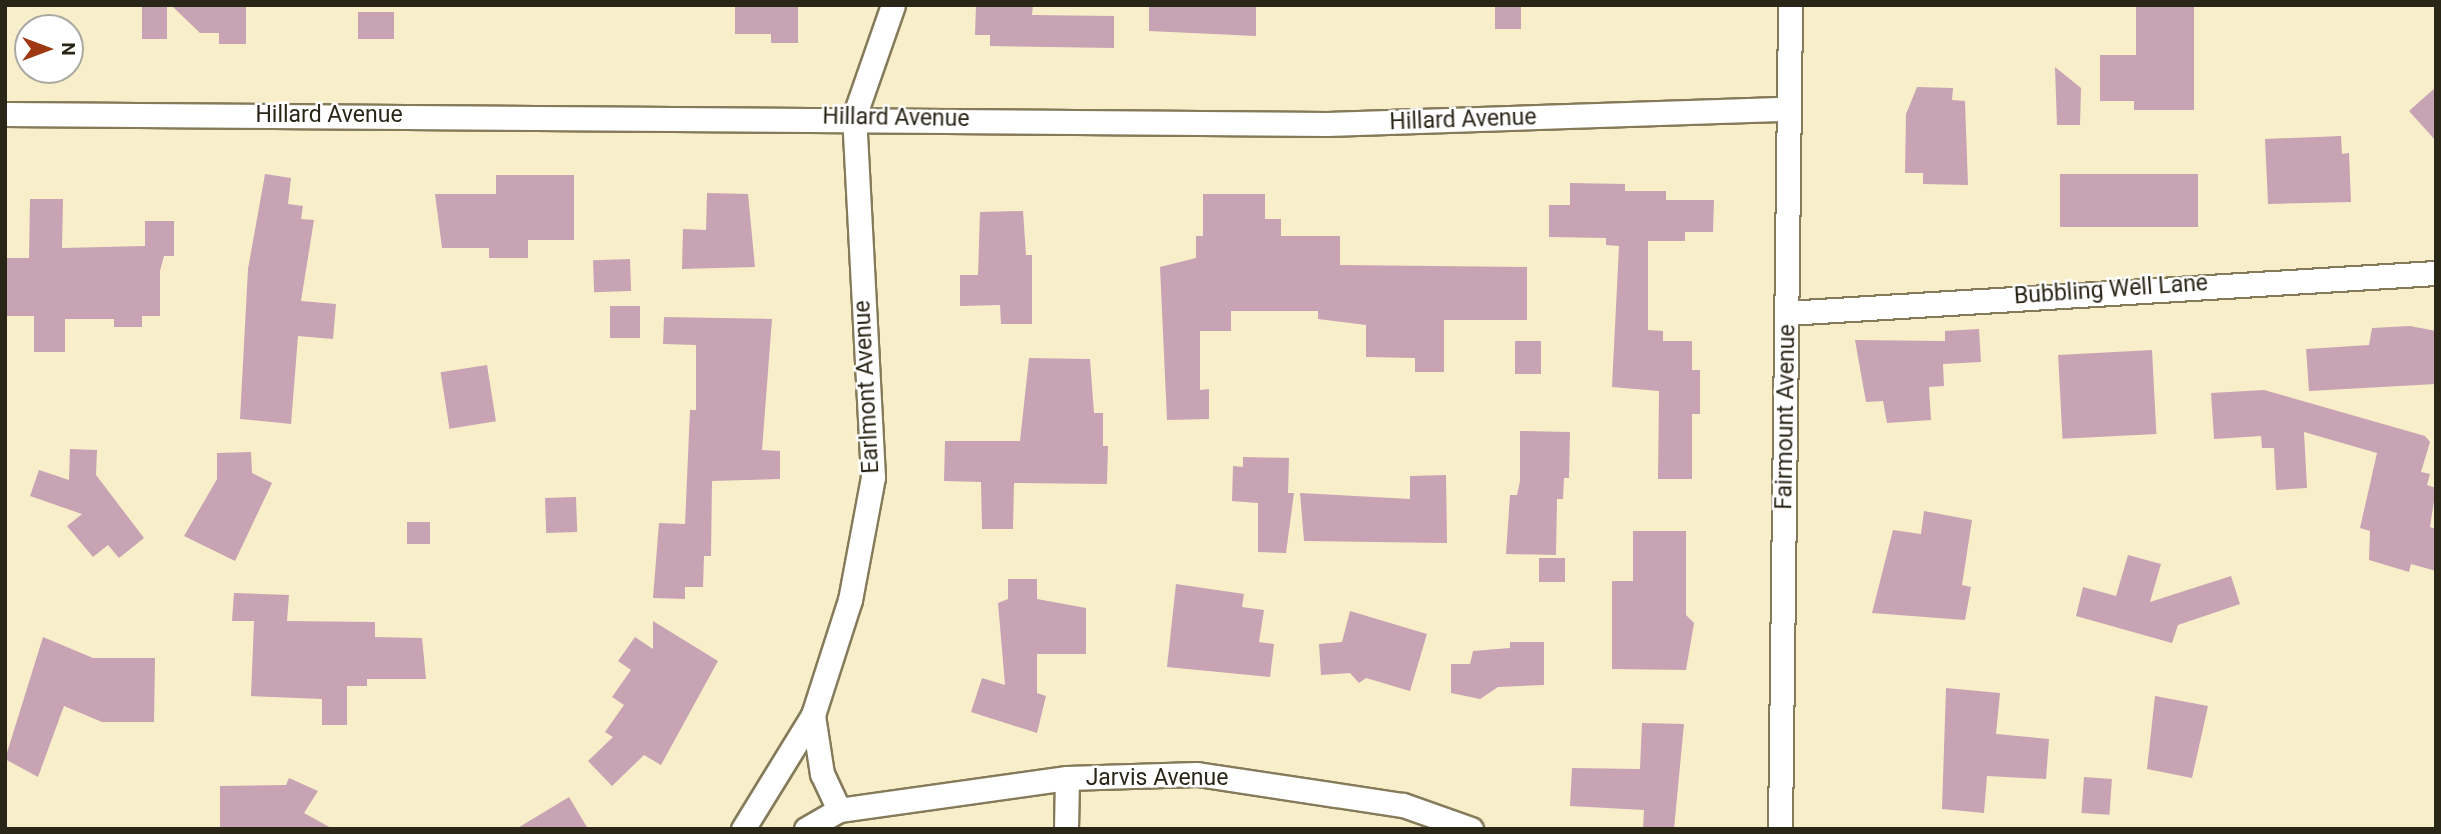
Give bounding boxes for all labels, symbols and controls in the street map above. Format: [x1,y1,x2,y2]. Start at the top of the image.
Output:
north arrow [14,14,84,84]
text: N [57,42,80,56]
street label: Hillard Avenue [255,101,403,129]
street label: Hillard Avenue [822,103,970,133]
street label: Hillard Avenue [1389,104,1537,136]
street label: Bubbling Well Lane [2013,269,2209,311]
street label: Earlmont Avenue [849,300,885,474]
street label: Fairmount Avenue [1771,324,1801,510]
street label: Jarvis Avenue [1086,764,1228,792]

